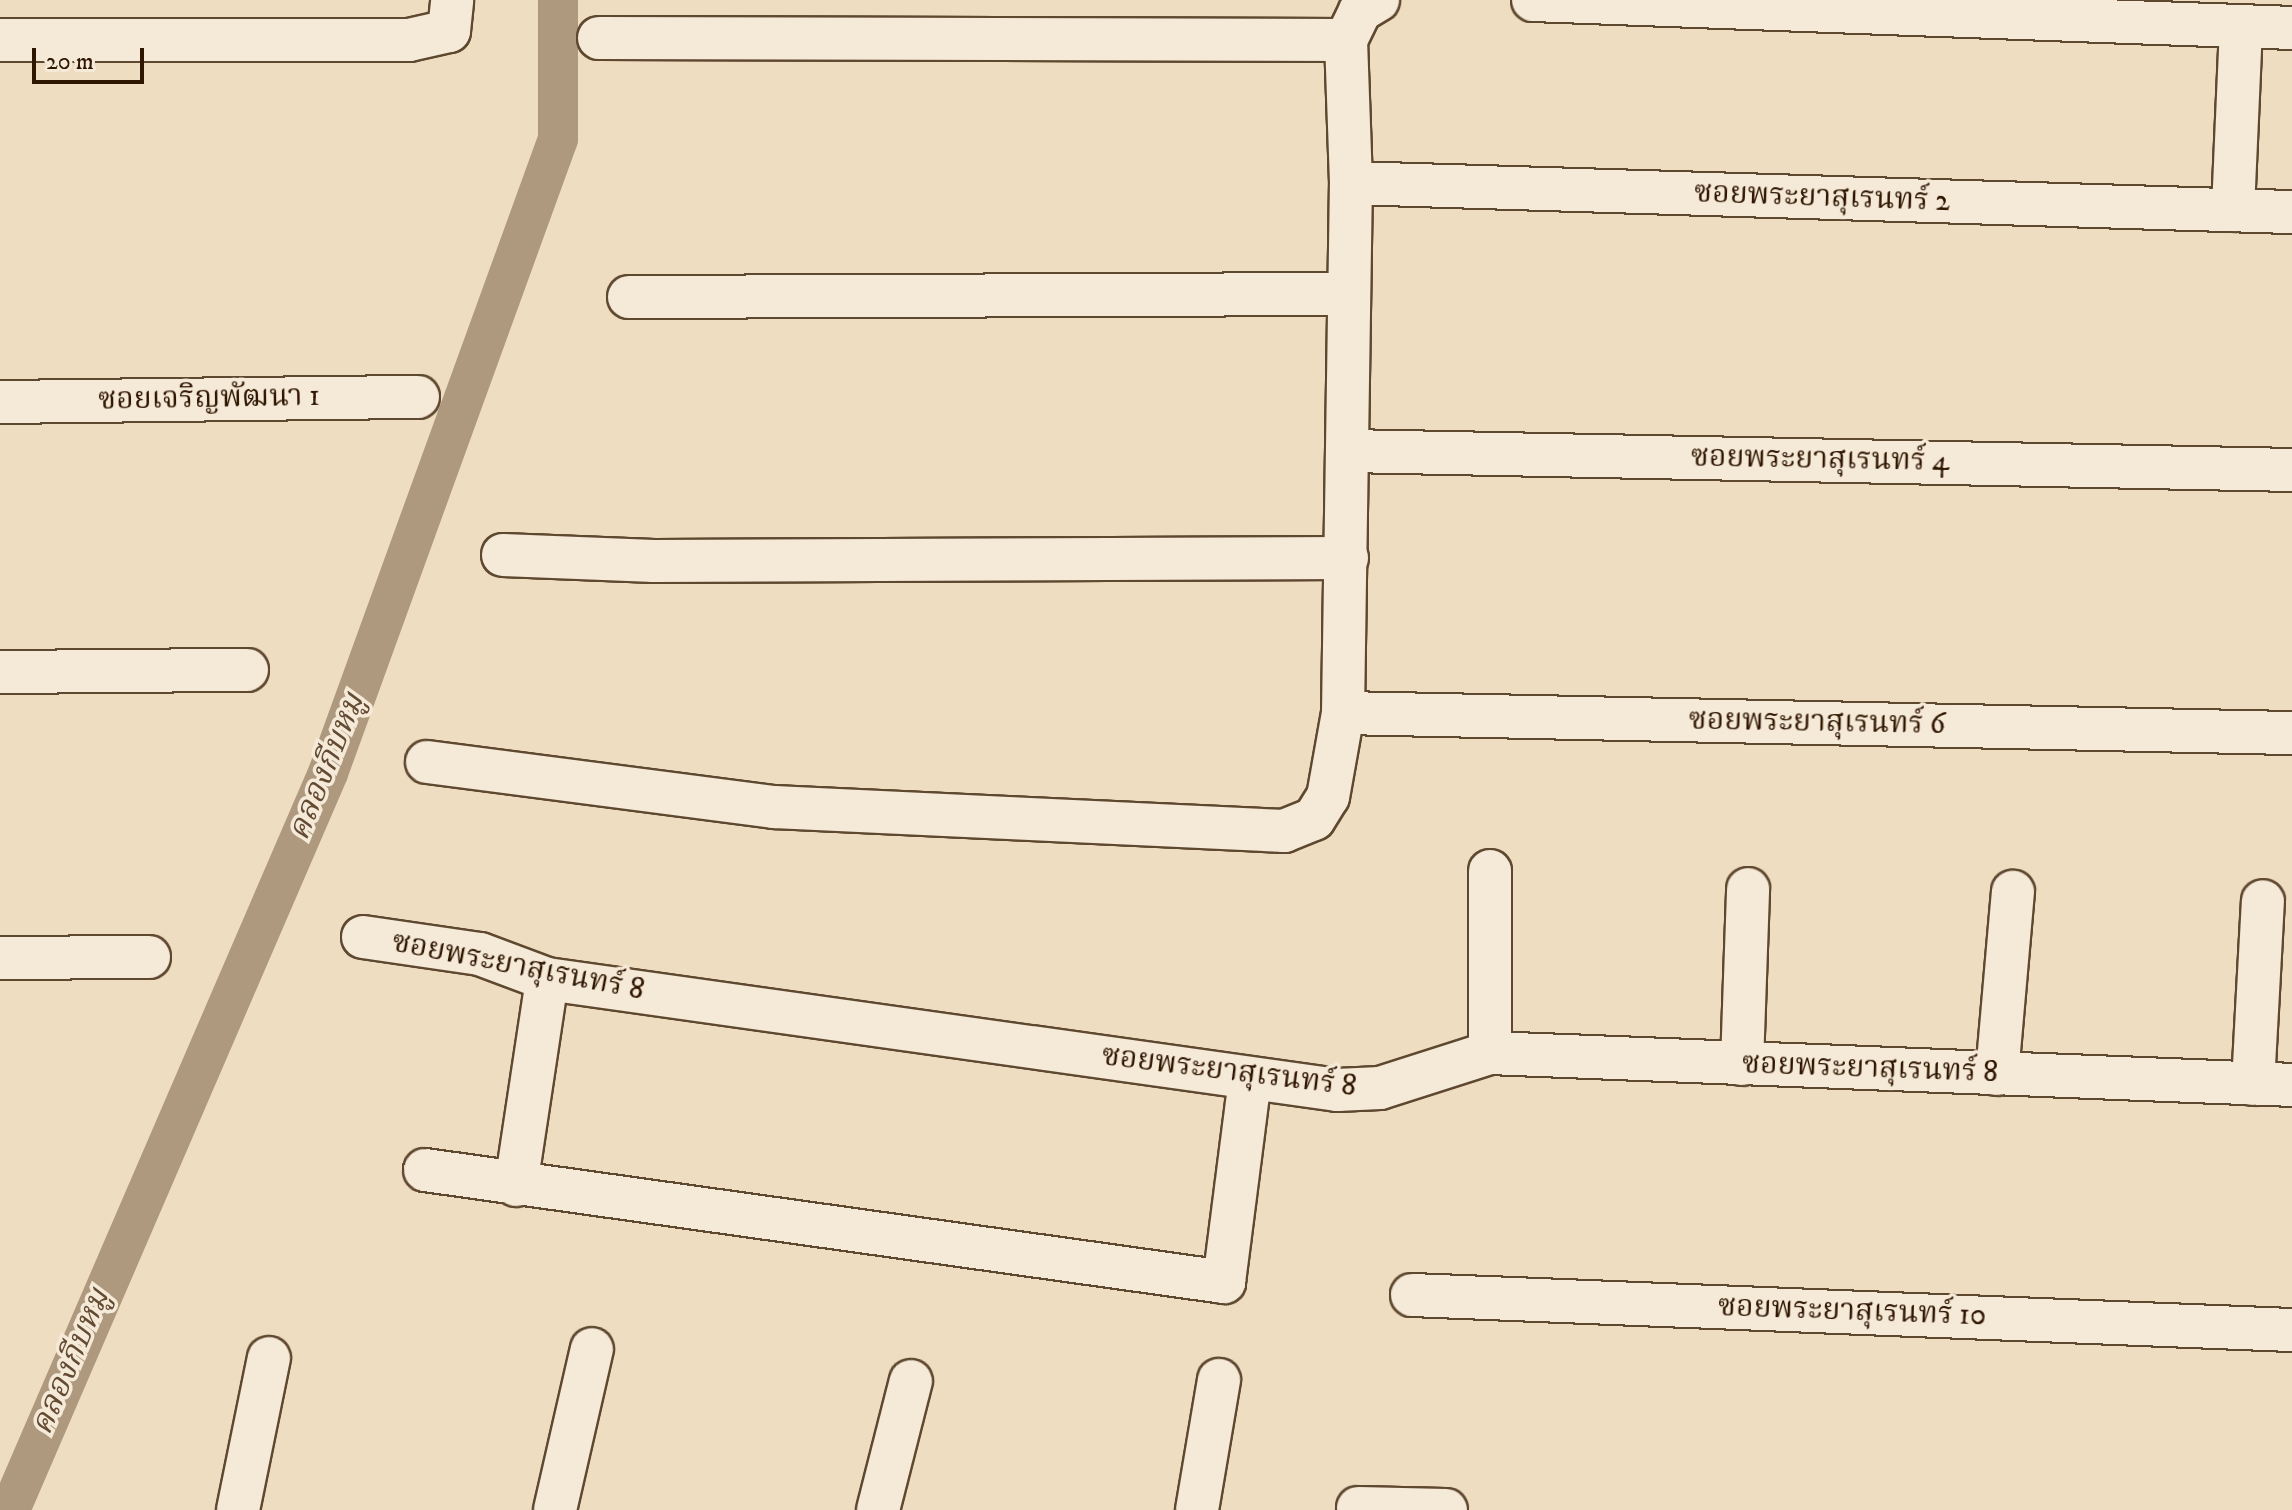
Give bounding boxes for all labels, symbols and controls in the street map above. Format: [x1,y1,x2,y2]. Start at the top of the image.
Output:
scale bar [36,32,148,82]
text: 20 m [46,47,94,77]
street label: ซอยพระยาสุเรนทร์ 2 [1693,176,1951,220]
street label: ซอยเจริญพัฒนา 1 [98,379,320,419]
street label: ซอยพระยาสุเรนทร์ 4 [1690,440,1950,480]
water label: คลองกีบหมู [280,688,374,846]
street label: ซอยพระยาสุเรนทร์ 6 [1688,703,1946,743]
street label: ซอยพระยาสุเรนทร์ 8 [389,925,647,1009]
street label: ซอยพระยาสุเรนทร์ 8 [1100,1039,1358,1105]
street label: ซอยพระยาสุเรนทร์ 8 [1741,1047,1999,1091]
water label: คลองกีบหมู [23,1283,119,1441]
street label: ซอยพระยาสุเรนทร์ 10 [1717,1289,1987,1335]

